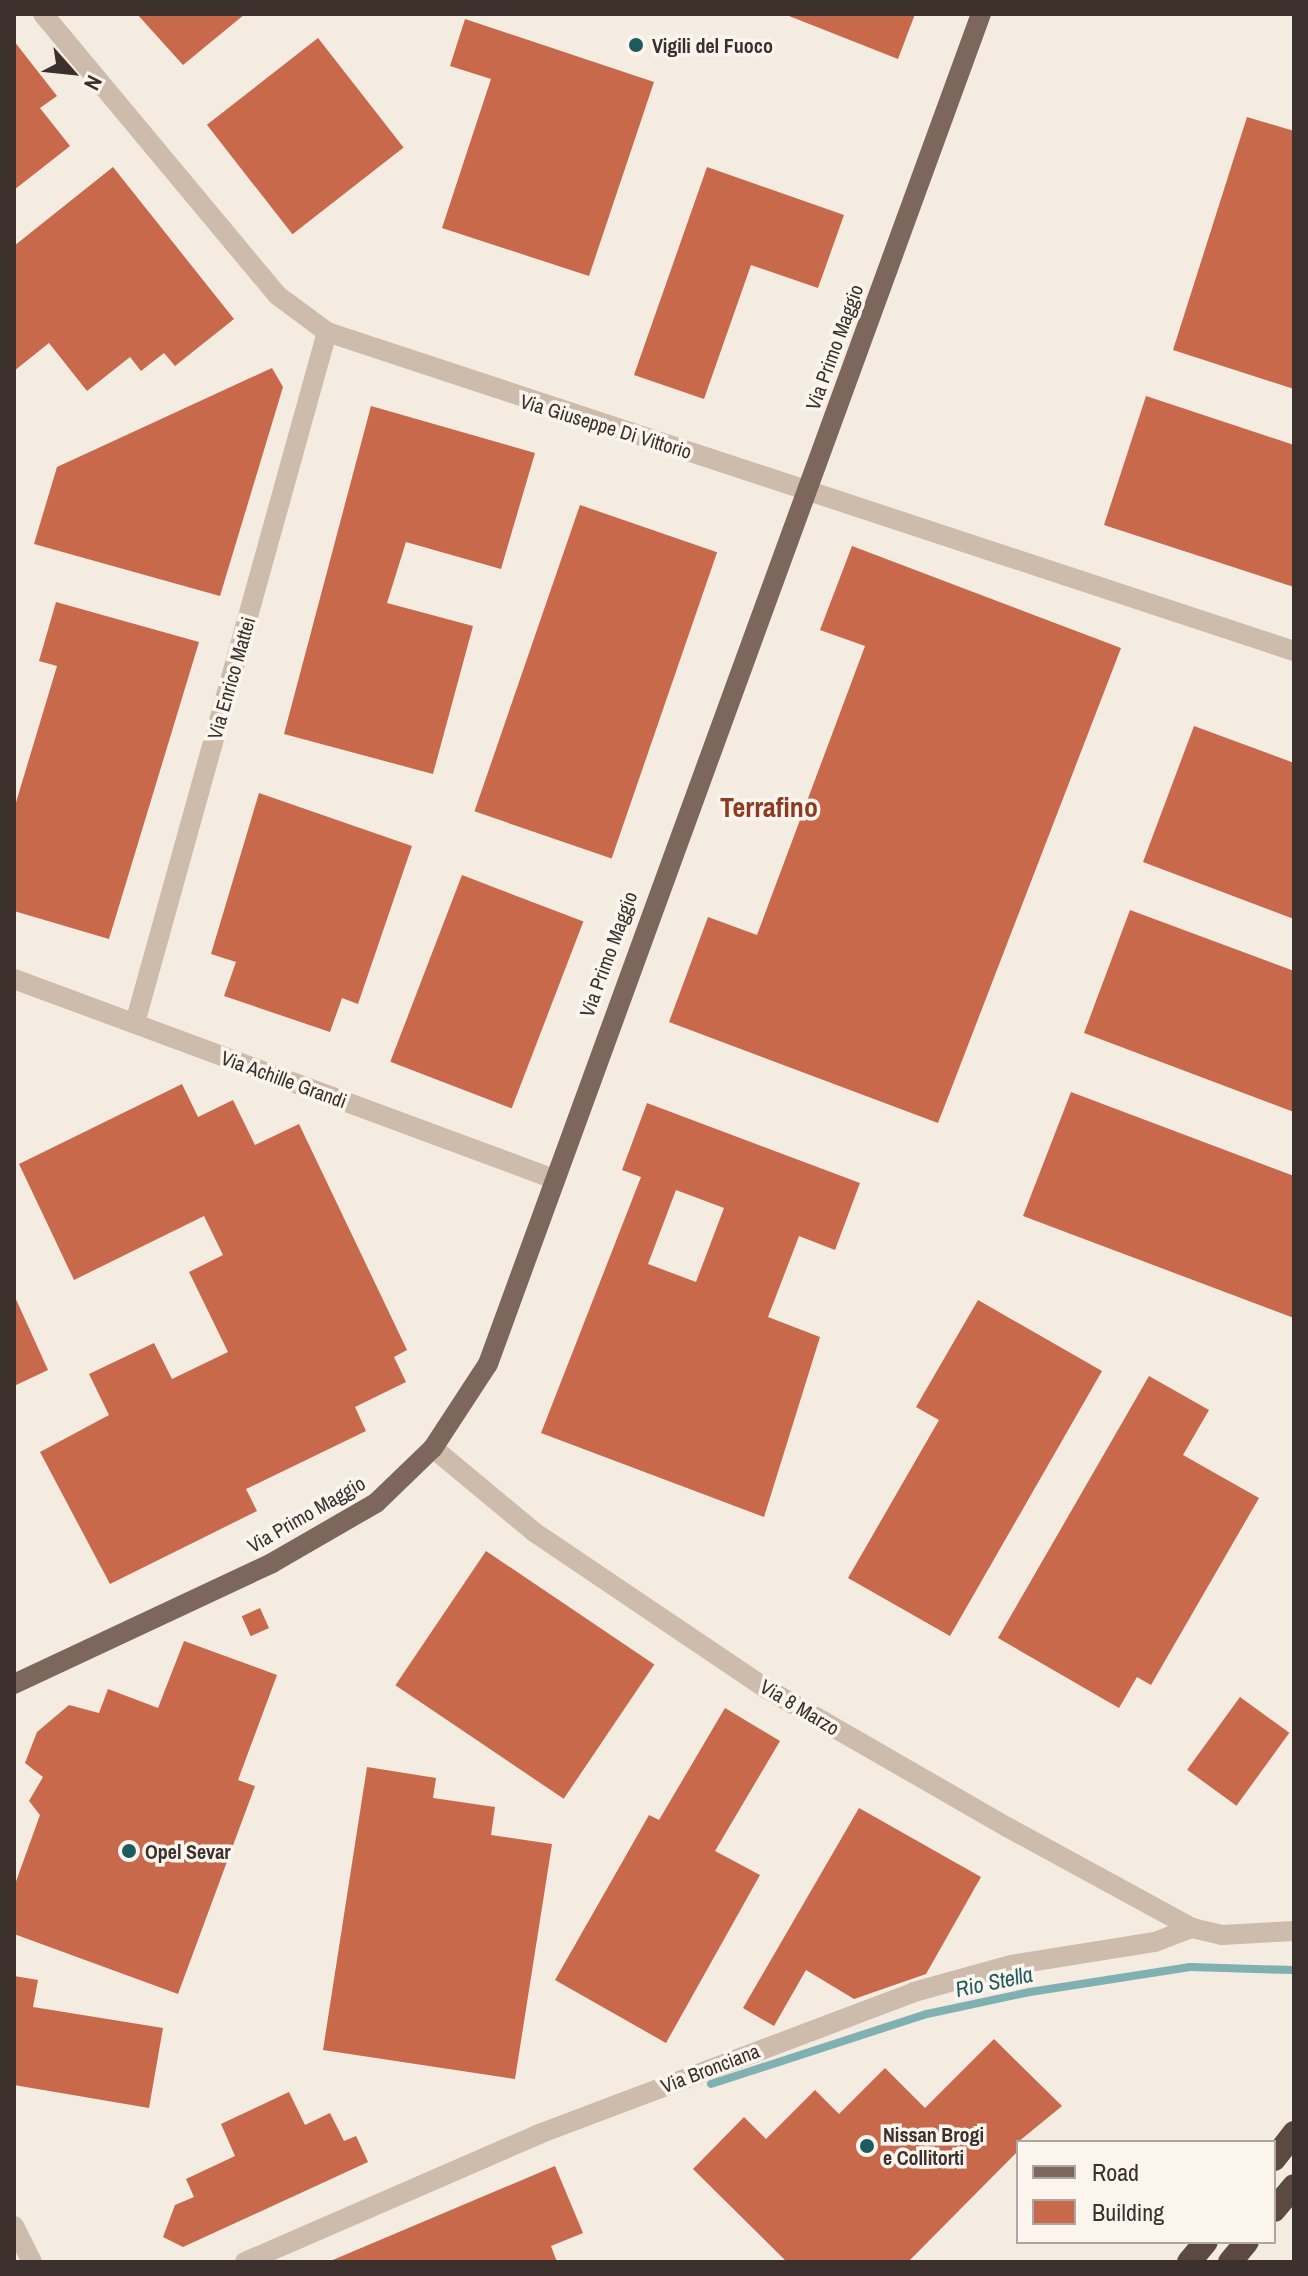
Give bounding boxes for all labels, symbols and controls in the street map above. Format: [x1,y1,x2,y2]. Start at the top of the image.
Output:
north arrow [32,32,112,112]
place label: Vigili del Fuoco [652,33,773,57]
marker: Vigili del Fuoco [627,36,645,54]
text: N [77,70,110,96]
street label: Via Primo Maggio [800,281,868,413]
street label: Via Giuseppe Di Vittorio [517,388,695,464]
street label: Via Enrico Mattei [202,614,260,742]
district label: Terrafino [720,790,818,824]
street label: Via Primo Maggio [574,888,642,1020]
street label: Via Achille Grandi [217,1045,351,1113]
street label: Via Primo Maggio [243,1471,369,1557]
street label: Via 8 Marzo [756,1674,844,1740]
place label: Opel Sevar [145,1839,231,1863]
marker: Opel Sevar [120,1842,138,1860]
water label: Rio Stella [953,1961,1035,2003]
street label: Via Bronciana [657,2038,763,2098]
place label: Nissan Brogi e Collitorti [883,2122,984,2169]
marker: Nissan Brogi e Collitorti [858,2137,876,2155]
legend [1016,2140,1276,2244]
text: Road [1092,2156,1139,2188]
text: Building [1092,2196,1164,2228]

